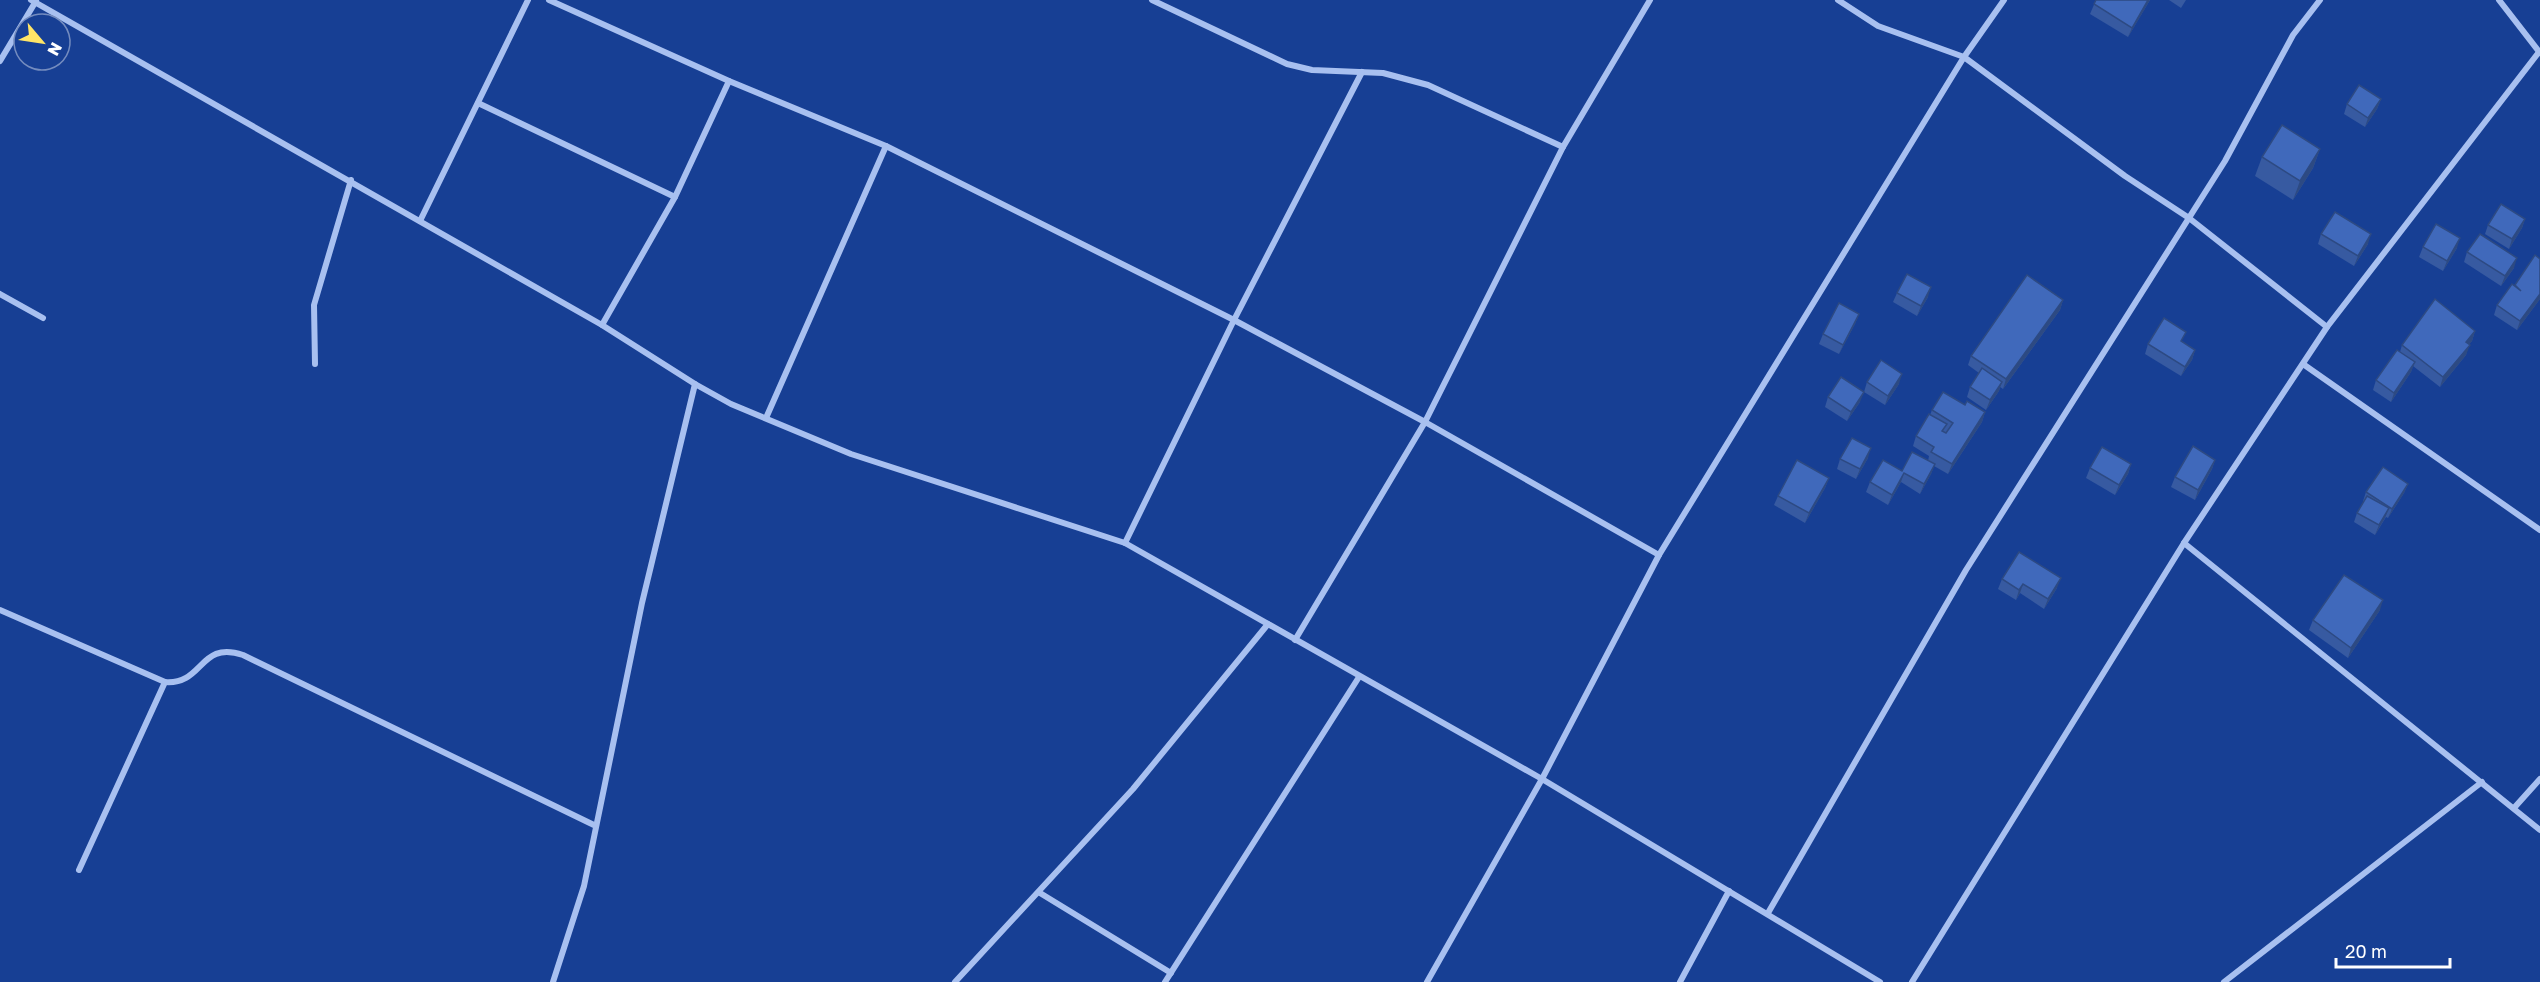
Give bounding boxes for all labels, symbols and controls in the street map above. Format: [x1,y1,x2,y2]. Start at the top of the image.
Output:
north arrow [12,12,72,72]
text: N [43,39,67,59]
scale bar [2336,931,2450,969]
text: 20 m [2345,940,2387,962]

